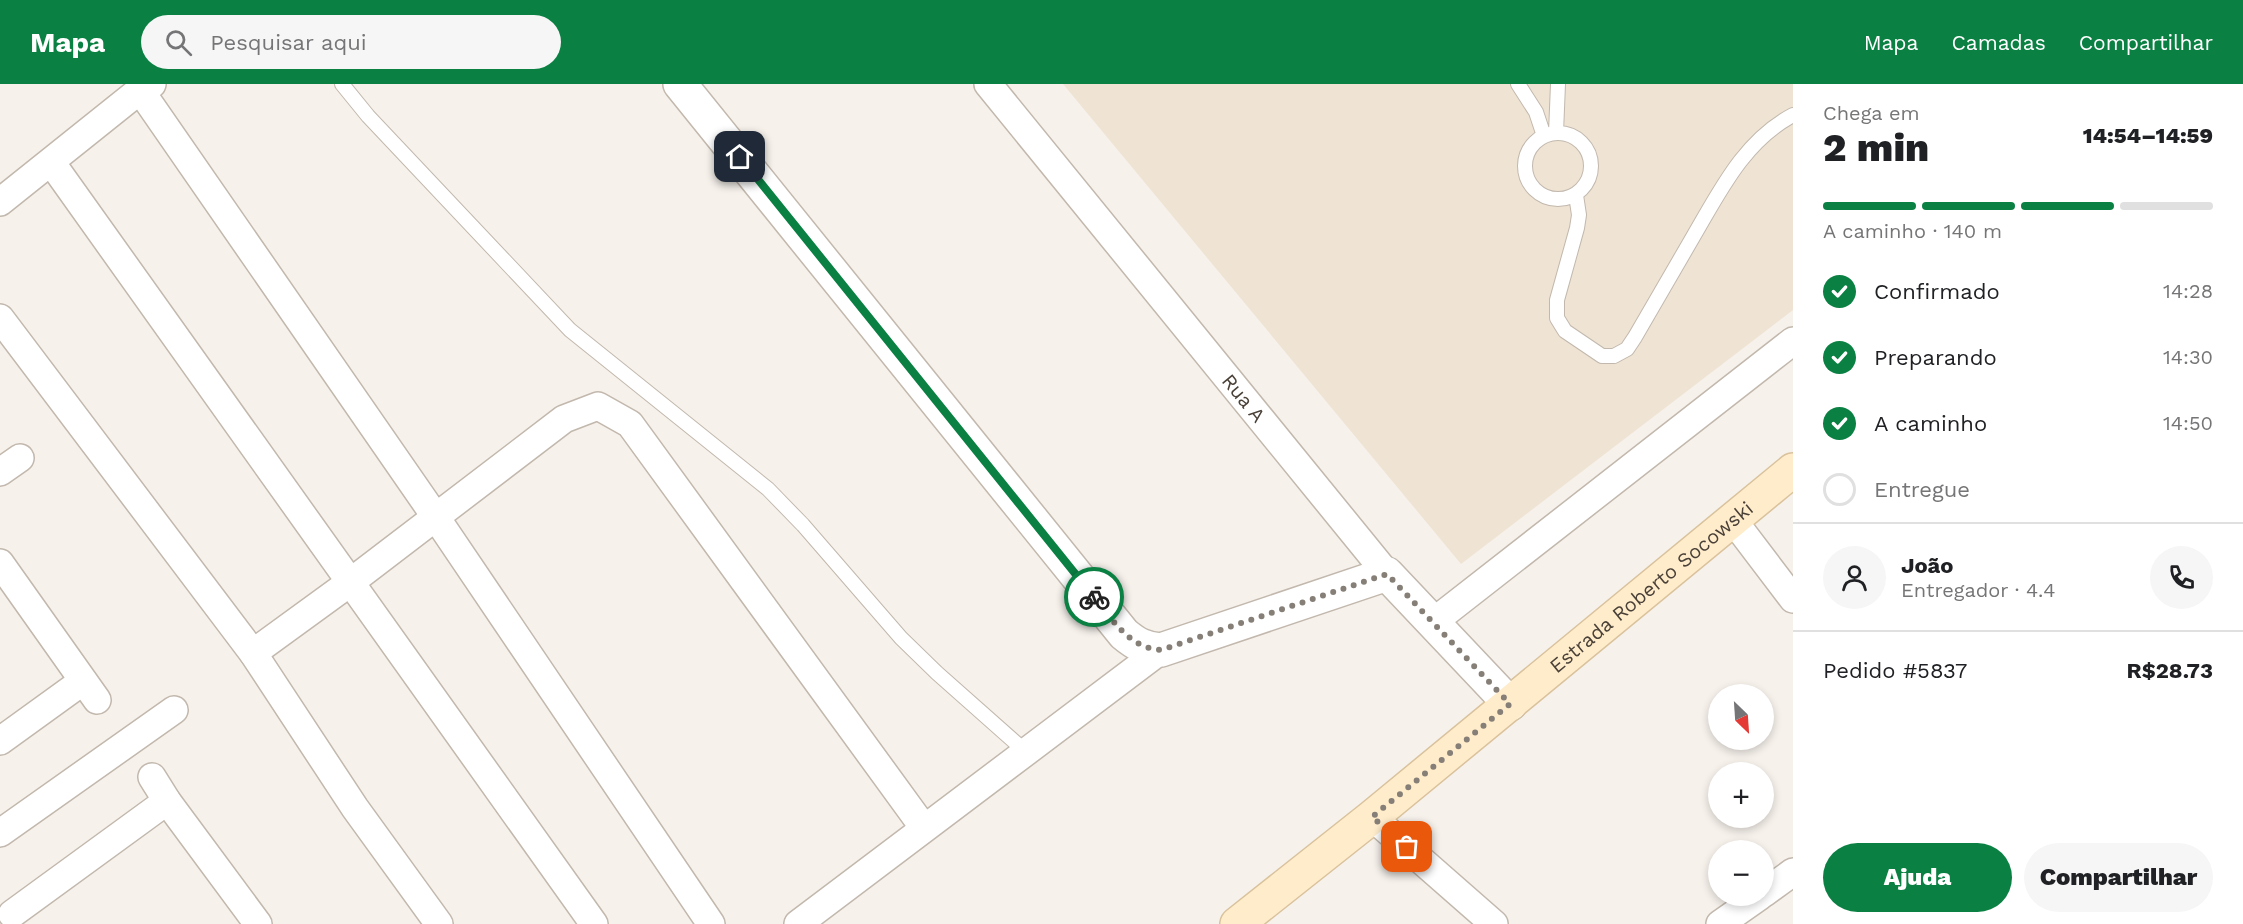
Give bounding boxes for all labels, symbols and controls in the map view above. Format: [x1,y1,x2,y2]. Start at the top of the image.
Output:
search box [141,15,561,69]
text: Mapa [30,26,105,59]
icon: search [162,26,195,59]
text: Pesquisar aqui [210,30,367,55]
text: Mapa [1864,30,1918,55]
text: Camadas [1951,30,2046,55]
text: Compartilhar [2079,30,2213,55]
text: Chega em [1823,101,1920,125]
text: 14:54–14:59 [2083,123,2213,148]
text: 2 min [1823,125,1929,170]
pin [714,131,765,182]
icon: home [723,140,756,173]
text: A caminho · 140 m [1823,219,2002,243]
icon: check [1823,275,1856,308]
text: Confirmado [1874,279,2000,304]
text: 14:28 [2163,279,2213,303]
icon: check [1823,341,1856,374]
text: Preparando [1874,345,1997,370]
text: 14:30 [2163,345,2213,369]
street label: Rua A [1217,369,1271,427]
icon: check [1823,407,1856,440]
text: A caminho [1874,411,1987,436]
text: 14:50 [2163,411,2213,435]
text: Entregue [1874,477,1970,502]
street label: Estrada Roberto Socowski [1545,496,1758,678]
button: person [1823,546,1886,609]
button: phone [2150,546,2213,609]
text: João [1901,553,1953,578]
courier [1064,567,1124,627]
text: Entregador · 4.4 [1901,578,2055,602]
icon: bike [1078,581,1111,614]
text: Pedido #5837 [1823,658,1967,683]
text: R$28.73 [2127,658,2213,683]
north arrow [1708,684,1774,750]
map controls [1708,684,1774,906]
button: + [1708,762,1774,828]
pin [1381,821,1432,872]
icon: bag [1390,830,1423,863]
button: − [1708,840,1774,906]
button: Ajuda [1823,843,2012,912]
button: Compartilhar [2024,843,2213,912]

